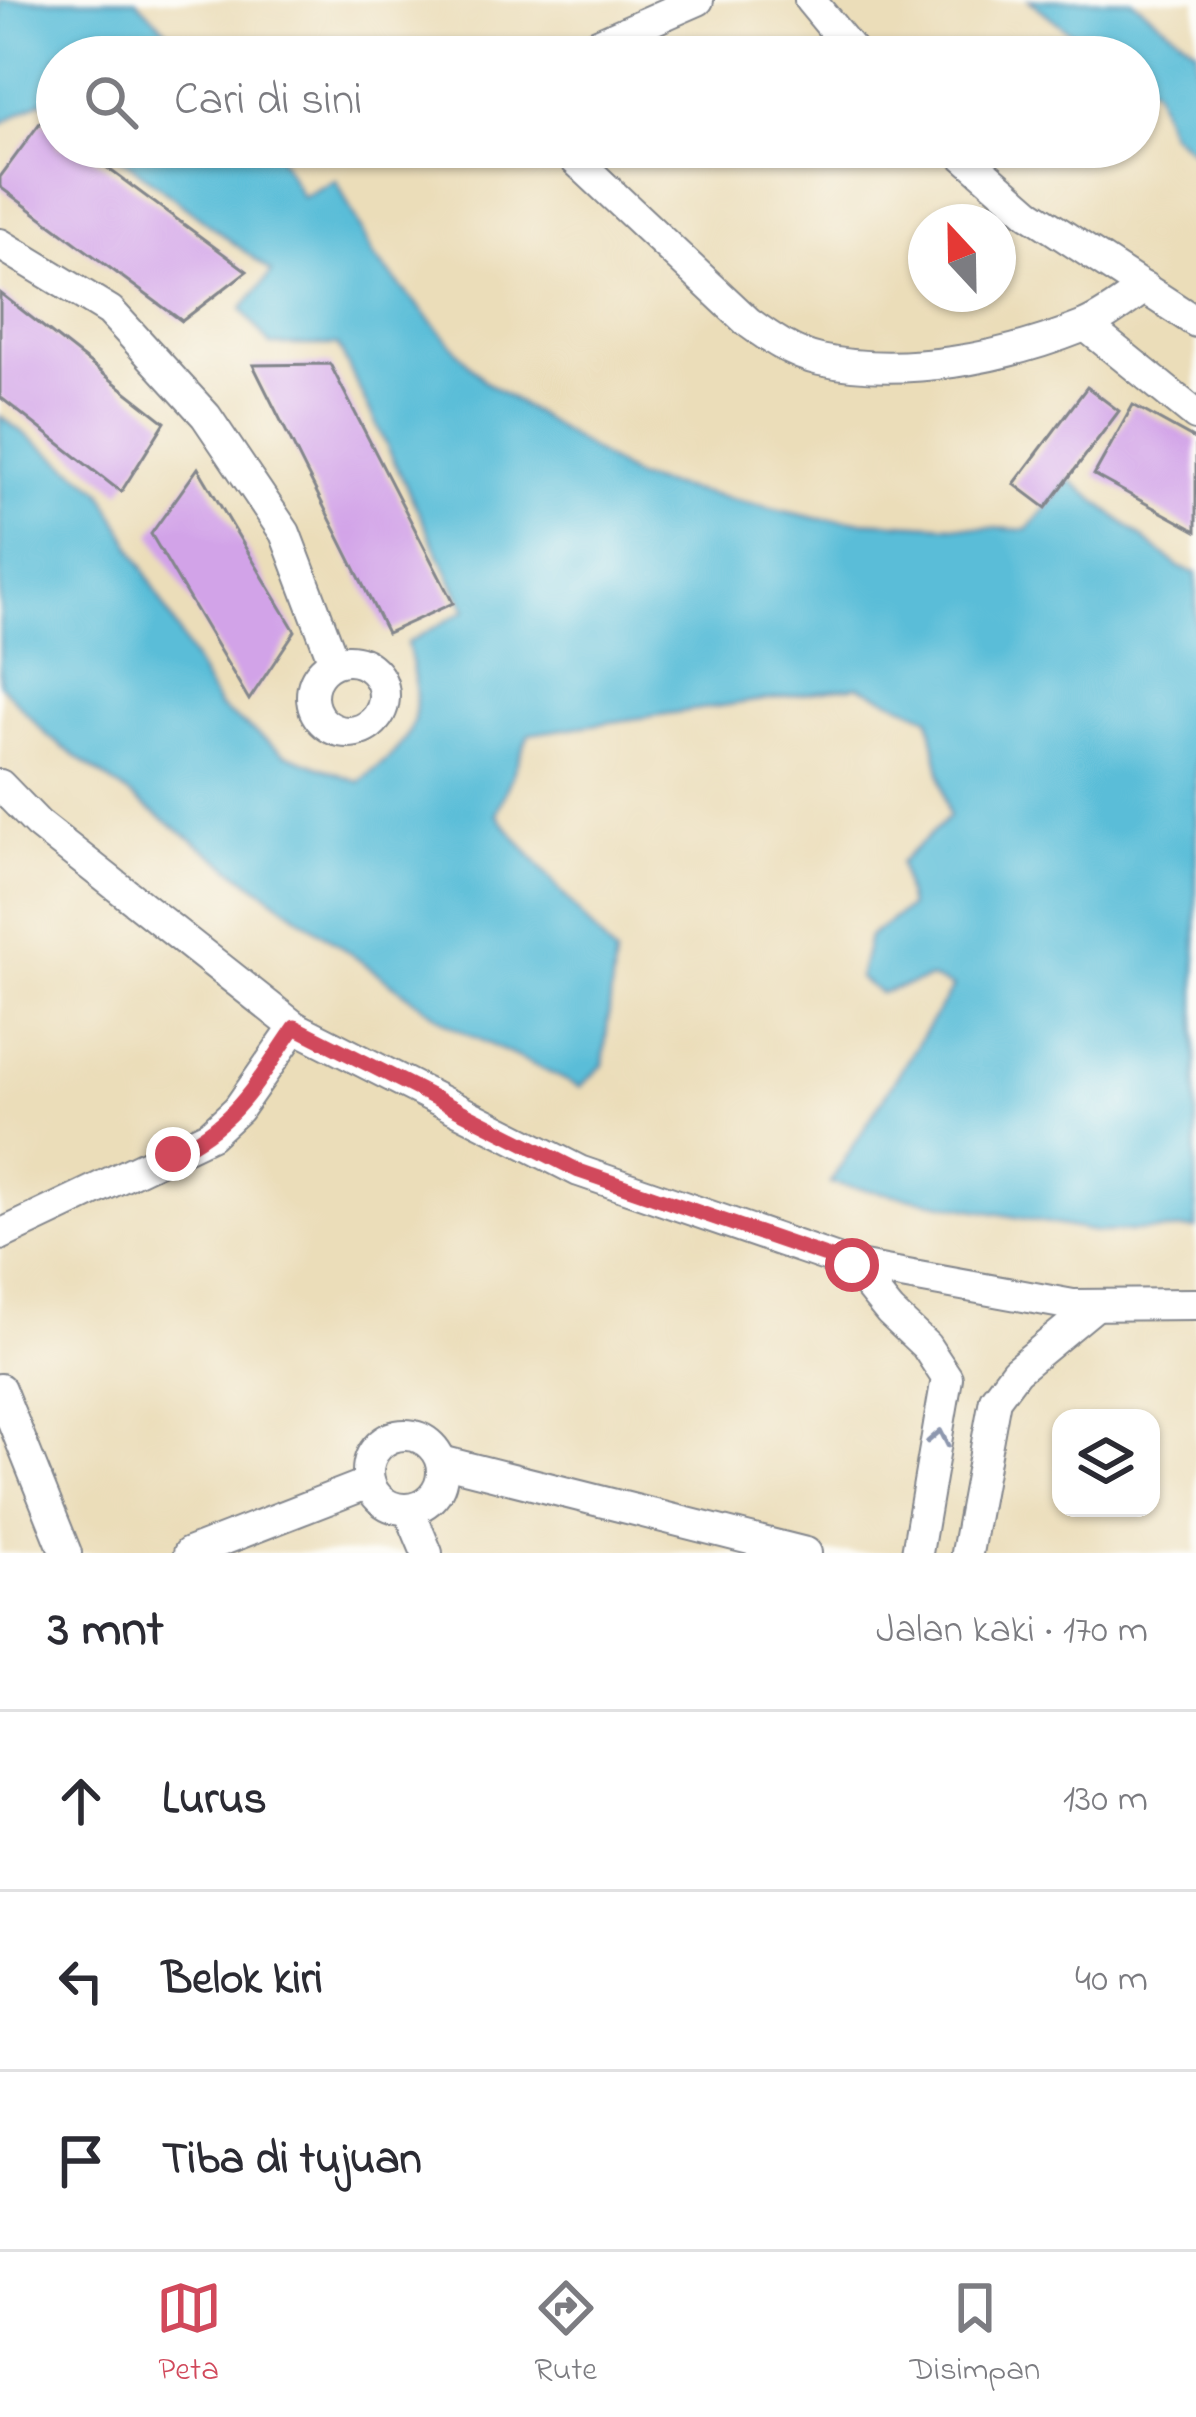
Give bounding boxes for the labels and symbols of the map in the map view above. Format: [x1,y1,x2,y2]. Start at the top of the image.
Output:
north arrow [908,204,1016,312]
route end [146,1127,200,1181]
route start [825,1238,879,1292]
one-way arrow [925,1428,951,1448]

